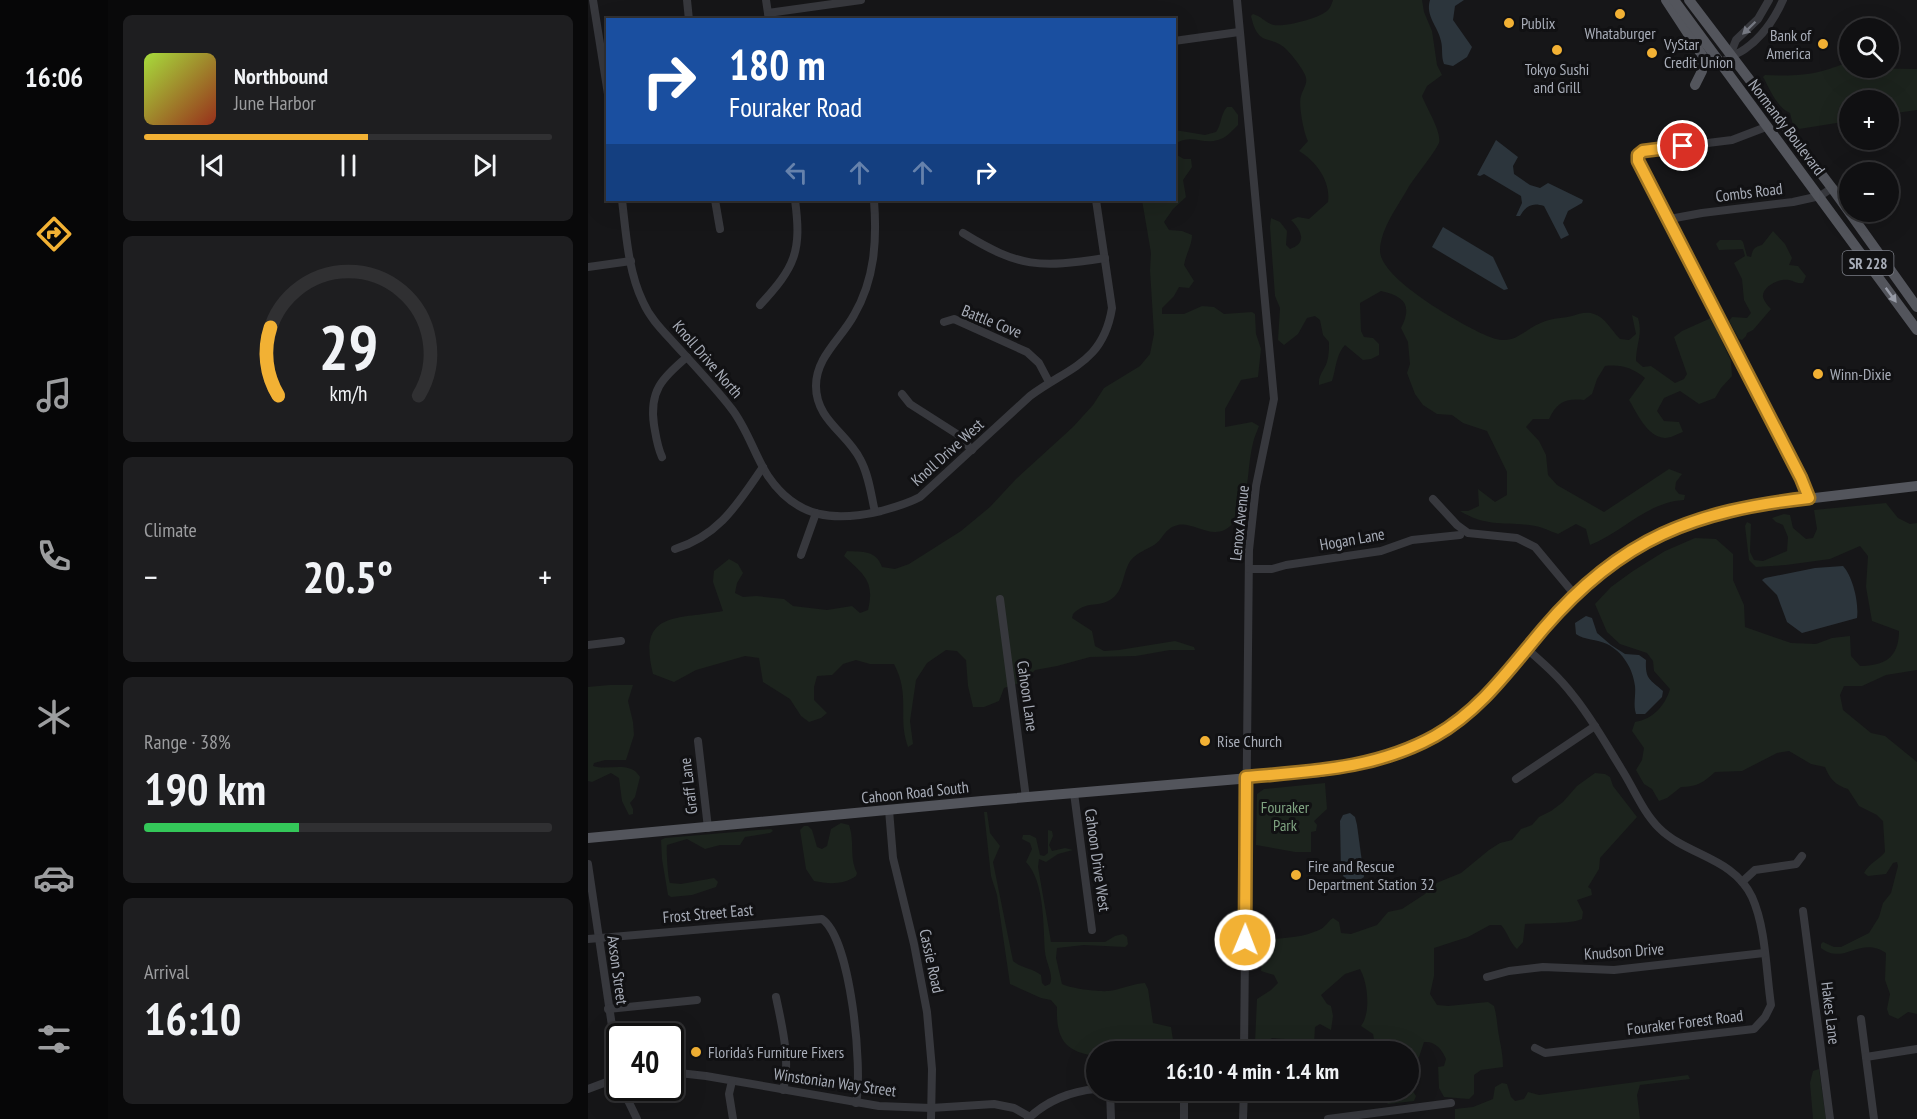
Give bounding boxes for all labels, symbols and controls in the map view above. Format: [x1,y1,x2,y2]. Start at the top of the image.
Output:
marker: Whataburger [1613,7,1627,21]
place label: Publix [1521,13,1556,33]
marker: Publix [1502,16,1516,30]
map controls [1839,18,1899,222]
button: search [1839,18,1899,78]
one-way arrow [1742,20,1756,34]
place label: Whataburger [1584,23,1656,43]
place label: Bank of America [1766,25,1812,63]
place label: VyStar Credit Union [1663,34,1733,72]
text: 180 m [729,37,826,92]
marker: Bank of America [1816,37,1830,51]
icon: right [630,42,708,120]
marker: Tokyo Sushi and Grill [1550,43,1564,57]
marker: VyStar Credit Union [1645,46,1659,60]
place label: Tokyo Sushi and Grill [1525,59,1589,97]
text: 16:06 [25,60,83,94]
text: Northbound [234,62,328,90]
street label: Normandy Boulevard [1744,75,1830,179]
text: June Harbor [234,90,316,116]
text: Fouraker Road [729,90,862,124]
button: + [1839,90,1899,150]
pin [1657,120,1708,171]
icon: arrive [1666,129,1699,162]
icon: previous [196,149,229,182]
icon: pause [332,149,365,182]
icon: next [468,149,501,182]
icon: left [780,156,813,189]
icon: ahead [843,156,876,189]
icon: ahead [906,156,939,189]
icon: right [969,156,1002,189]
button: − [1839,162,1899,222]
street label: Combs Road [1714,178,1784,206]
icon: directions [33,213,75,255]
road number: SR 228 [1842,251,1894,275]
one-way arrow [1885,286,1897,302]
street label: Battle Cove [959,300,1025,342]
text: 29 [318,306,378,387]
street label: Knoll Drive North [669,316,747,402]
place label: Winn-Dixie [1830,364,1891,384]
marker: Winn-Dixie [1811,367,1825,381]
icon: music [33,374,75,416]
text: km/h [329,379,367,407]
street label: Knoll Drive West [906,414,988,490]
street label: Lenox Avenue [1225,484,1253,562]
text: Climate [144,517,197,543]
street label: Hogan Lane [1318,523,1386,555]
icon: phone [33,535,75,577]
text: 20.5° [303,547,393,605]
text: − [144,555,158,598]
text: + [538,555,552,598]
street label: Cahoon Lane [1013,659,1043,733]
icon: climate [33,696,75,738]
text: Range · 38% [144,729,231,755]
place label: Rise Church [1217,731,1282,751]
marker: Rise Church [1198,734,1212,748]
street label: Graff Lane [675,757,701,815]
text: 190 km [144,759,266,817]
street label: Cahoon Road South [860,776,970,808]
park label: Fouraker Park [1261,797,1310,835]
street label: Cahoon Drive West [1081,807,1115,913]
place label: Fire and Rescue Department Station 32 [1308,856,1435,894]
icon: car [33,857,75,899]
marker: Fire and Rescue Department Station 32 [1289,868,1303,882]
street label: Frost Street East [662,899,755,927]
position arrow [1213,908,1277,972]
street label: Cassie Road [915,927,949,995]
street label: Axson Street [603,934,633,1006]
street label: Knudson Drive [1583,938,1665,964]
text: Arrival [144,959,189,985]
street label: Hakes Lane [1817,981,1845,1045]
text: 16:10 [144,989,241,1047]
street label: Fouraker Forest Road [1626,1005,1744,1039]
icon: filters [33,1018,75,1060]
speed limit sign: 40 [606,1023,684,1101]
place label: Florida's Furniture Fixers [708,1042,844,1062]
marker: Florida's Furniture Fixers [689,1045,703,1059]
text: 16:10 · 4 min · 1.4 km [1166,1057,1339,1085]
street label: Winstonian Way Street [772,1063,898,1101]

